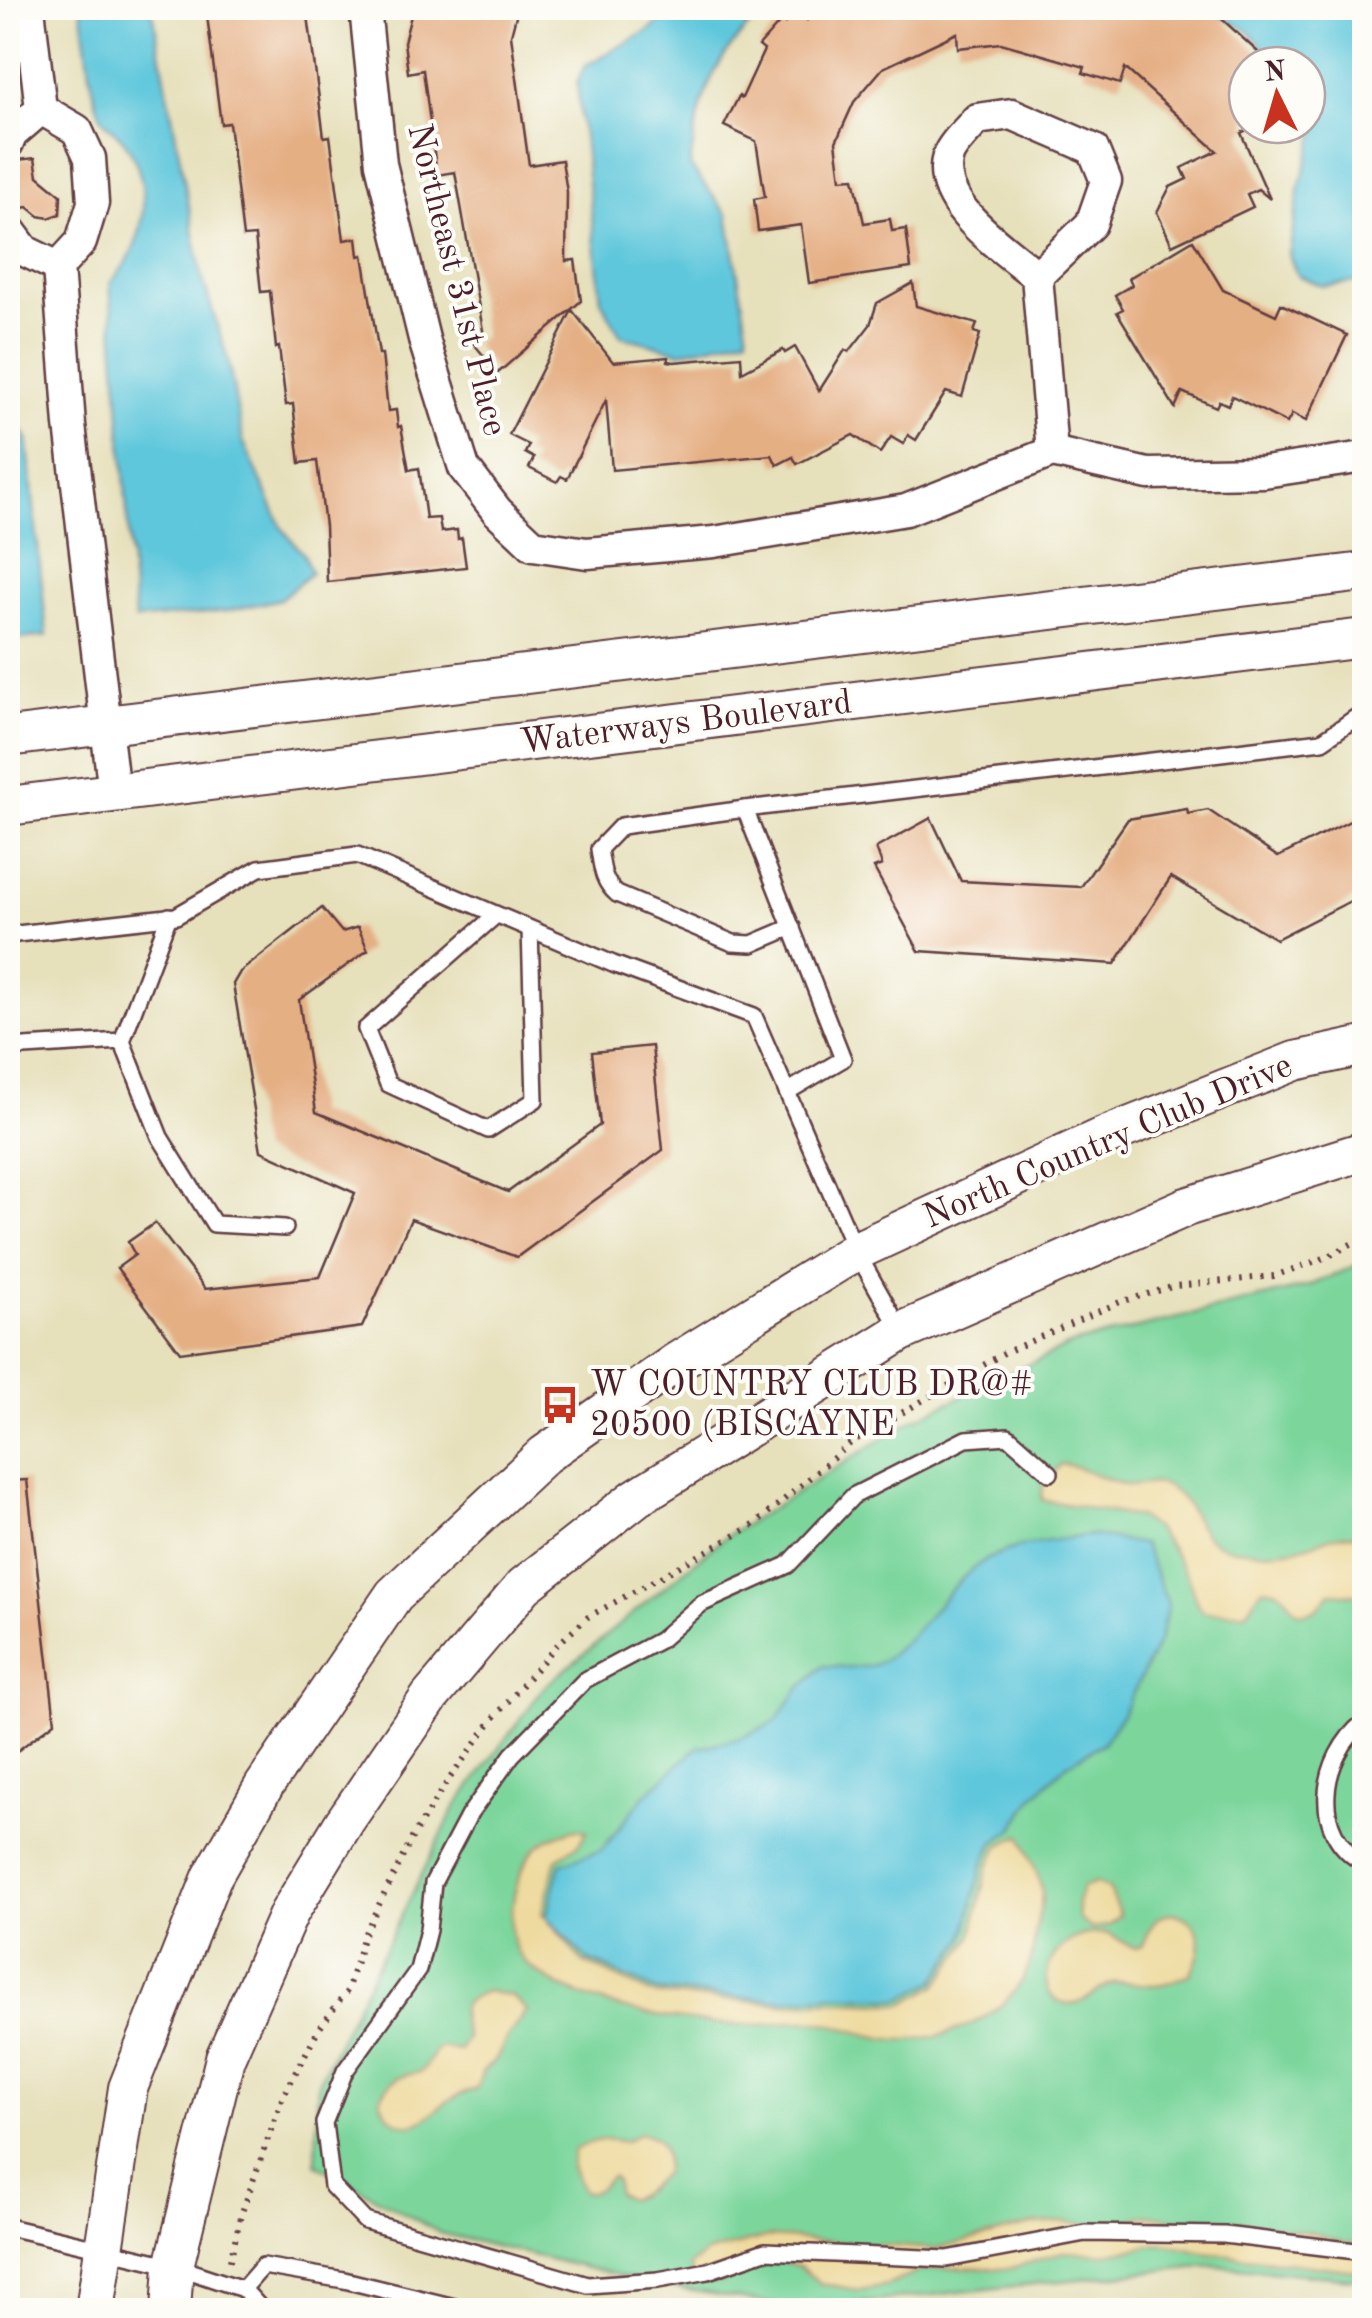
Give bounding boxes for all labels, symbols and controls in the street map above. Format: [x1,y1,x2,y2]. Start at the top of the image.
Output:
north arrow [1227,45,1327,145]
text: N [1263,58,1288,88]
street label: Northeast 31st Place [400,120,512,440]
street label: Waterways Boulevard [518,685,854,761]
street label: North Country Club Drive [919,1048,1297,1236]
place label: W COUNTRY CLUB DR@# 20500 (BISCAYNE [590,1368,1033,1443]
bus stop icon: W COUNTRY CLUB DR@# 20500 (BISCAYNE [539,1384,581,1426]

